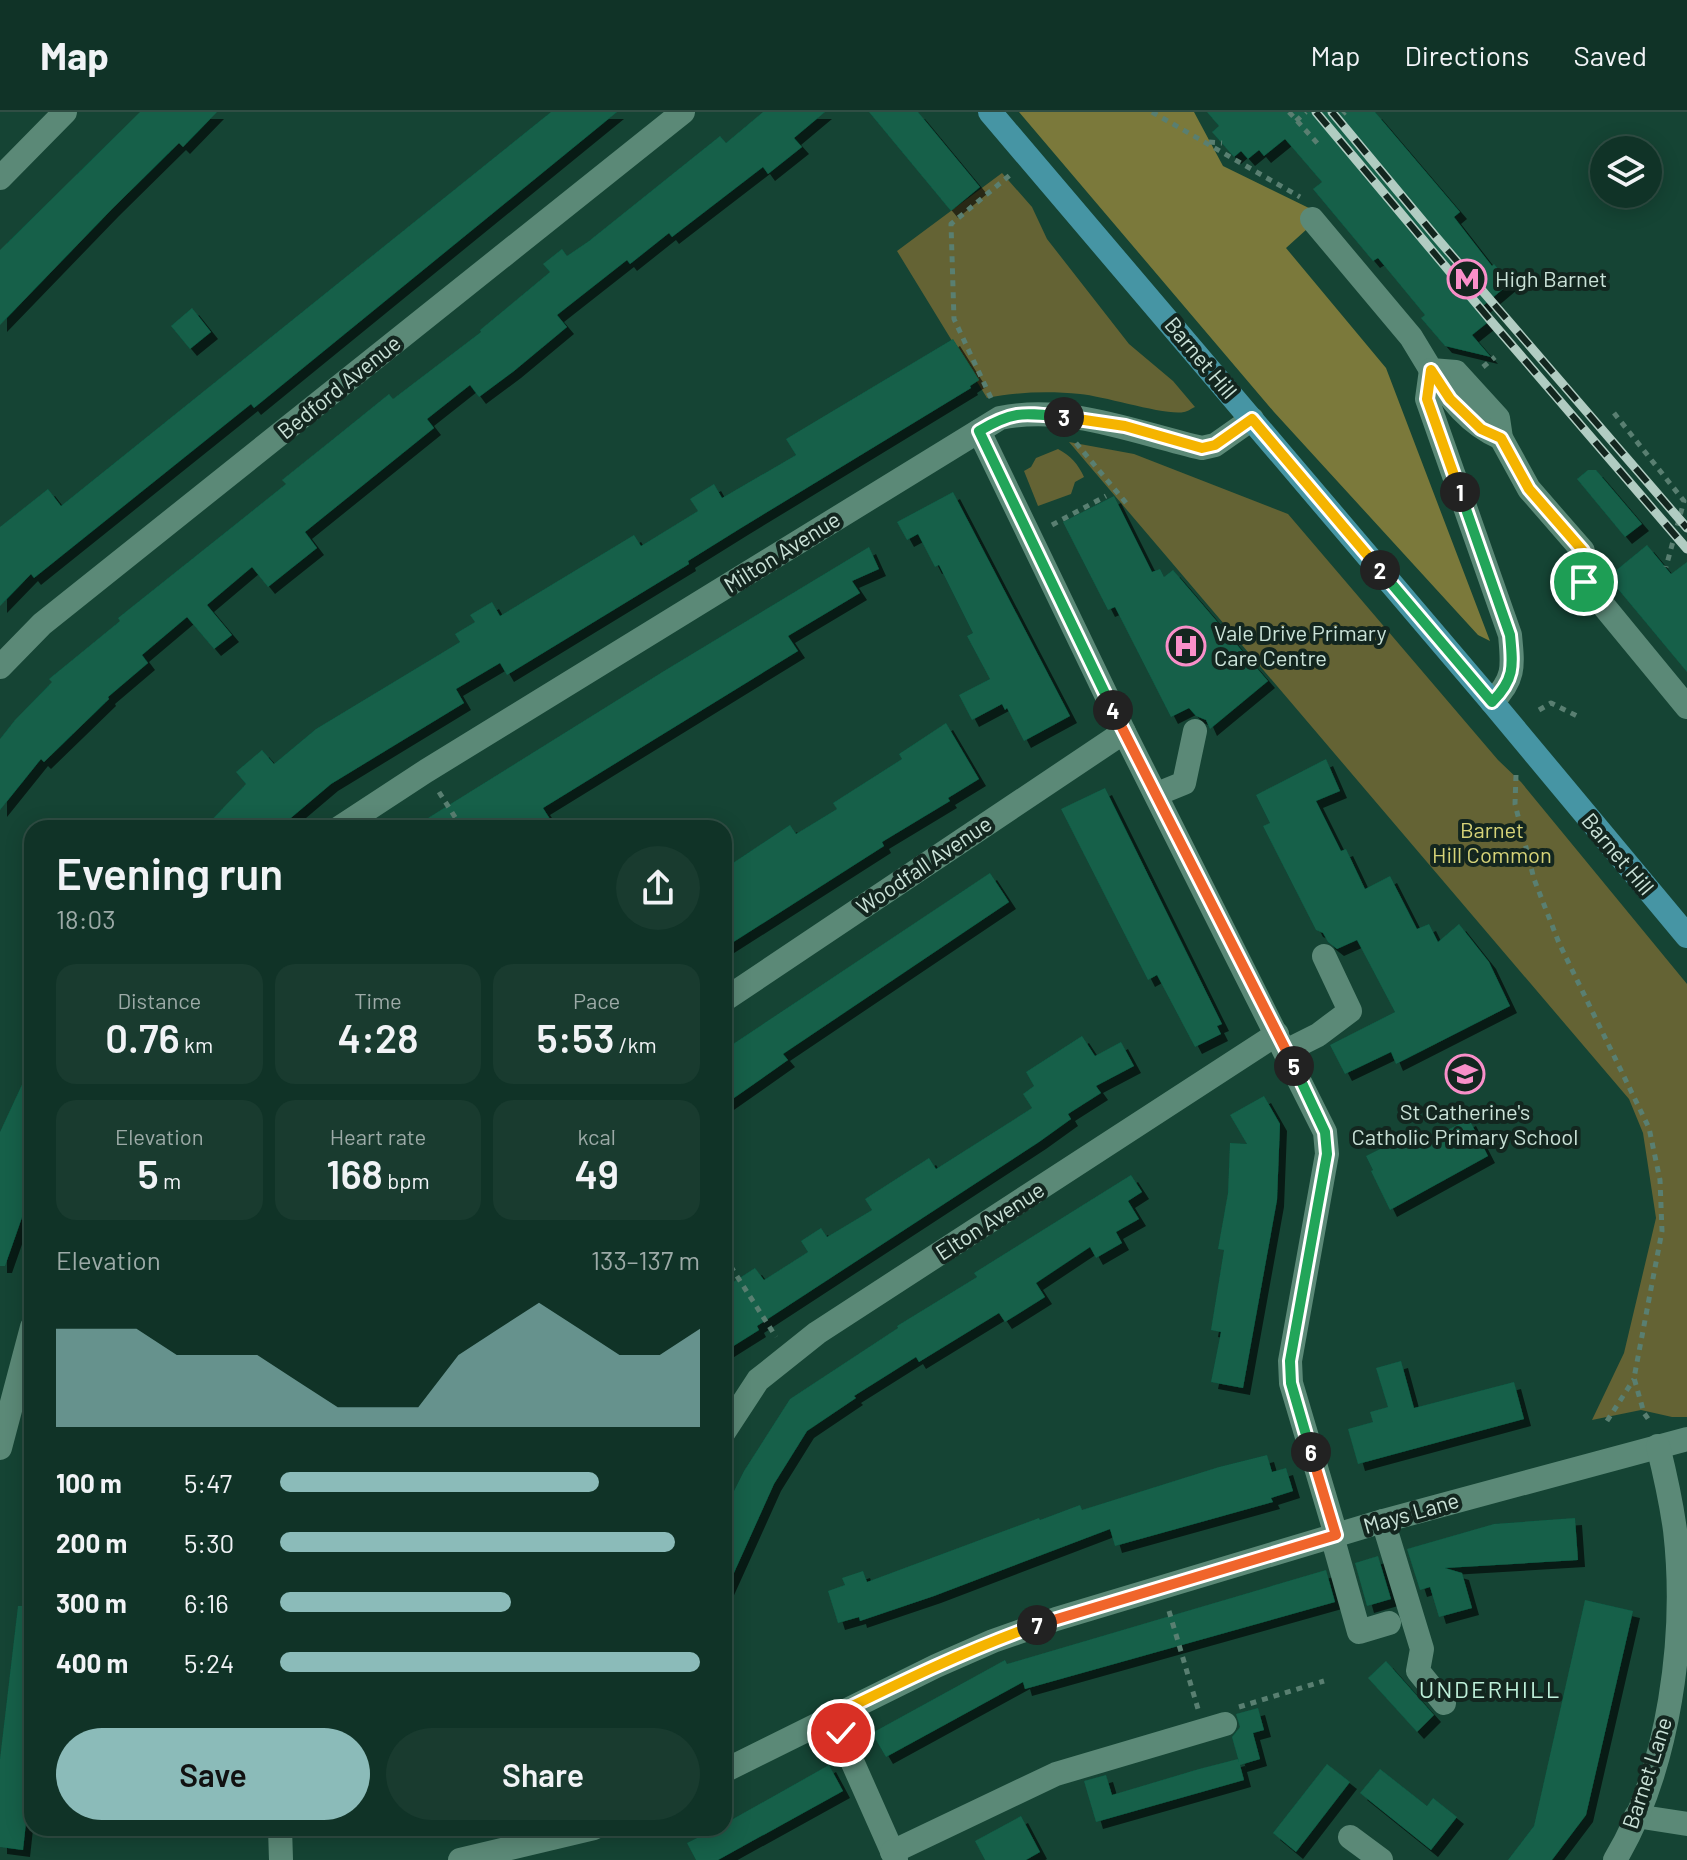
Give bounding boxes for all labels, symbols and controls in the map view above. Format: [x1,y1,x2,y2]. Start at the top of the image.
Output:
text: Map [40,32,109,78]
text: Map [1311,38,1360,72]
text: Directions [1404,38,1530,72]
text: Saved [1574,38,1647,72]
map controls [1590,136,1662,208]
button: layers [1590,136,1662,208]
metro station icon: High Barnet [1446,258,1488,300]
place label: High Barnet [1495,265,1607,291]
street label: Barnet Hill [1160,311,1243,404]
street label: Bedford Avenue [272,329,405,444]
pin: 3 [1044,397,1084,437]
text: 3 [1058,404,1070,430]
pin: 1 [1440,472,1480,512]
text: 1 [1456,479,1464,505]
street label: Milton Avenue [719,505,844,597]
pin [1550,548,1618,616]
pin: 2 [1360,550,1400,590]
text: 2 [1374,557,1386,583]
icon: arrive [1562,560,1606,604]
place label: Vale Drive Primary Care Centre [1214,619,1387,670]
hospital icon: Vale Drive Primary Care Centre [1165,625,1207,667]
pin: 4 [1093,690,1133,730]
text: 4 [1106,697,1120,723]
street label: Barnet Hill [1577,807,1660,900]
street label: Woodfall Avenue [851,809,996,919]
park label: Barnet Hill Common [1432,816,1552,867]
text: Evening run [56,846,283,899]
button: share [616,846,700,930]
text: 18:03 [56,903,116,934]
text: Distance [117,987,201,1013]
text: Time [354,987,402,1013]
text: Pace [573,987,620,1013]
text: 0.76 [105,1013,180,1061]
text: 4:28 [338,1013,418,1061]
text: 5:53 [537,1013,614,1061]
text: km [180,1031,213,1057]
text: /km [614,1031,657,1057]
pin: 5 [1274,1046,1314,1086]
text: 5 [1288,1053,1300,1079]
school or university icon: St Catherine's Catholic Primary School [1444,1053,1486,1095]
place label: St Catherine's Catholic Primary School [1352,1098,1578,1149]
text: Elevation [115,1123,204,1149]
text: Heart rate [330,1123,426,1149]
text: kcal [577,1123,616,1149]
text: 5 [137,1149,159,1197]
text: 168 [326,1149,383,1197]
text: 49 [574,1149,619,1197]
text: m [159,1167,181,1193]
text: bpm [383,1167,430,1193]
street label: Elton Avenue [930,1175,1049,1265]
text: Elevation [56,1244,161,1275]
text: 133–137 m [591,1244,700,1275]
pin: 6 [1291,1432,1331,1472]
text: 6 [1305,1439,1317,1465]
text: 100 m [56,1467,122,1498]
text: 5:47 [184,1467,232,1498]
street label: Mays Lane [1360,1486,1462,1538]
text: 200 m [56,1527,127,1558]
text: 5:30 [184,1527,234,1558]
text: 300 m [56,1587,127,1618]
text: 6:16 [184,1587,229,1618]
pin: 7 [1017,1605,1057,1645]
text: 7 [1032,1612,1042,1638]
text: 400 m [56,1647,128,1678]
text: 5:24 [184,1647,234,1678]
district label: UNDERHILL [1419,1674,1561,1703]
pin [807,1699,875,1767]
icon: check [819,1711,863,1755]
street label: Barnet Lane [1616,1714,1676,1832]
button: Save [56,1728,370,1820]
button: Share [386,1728,700,1820]

